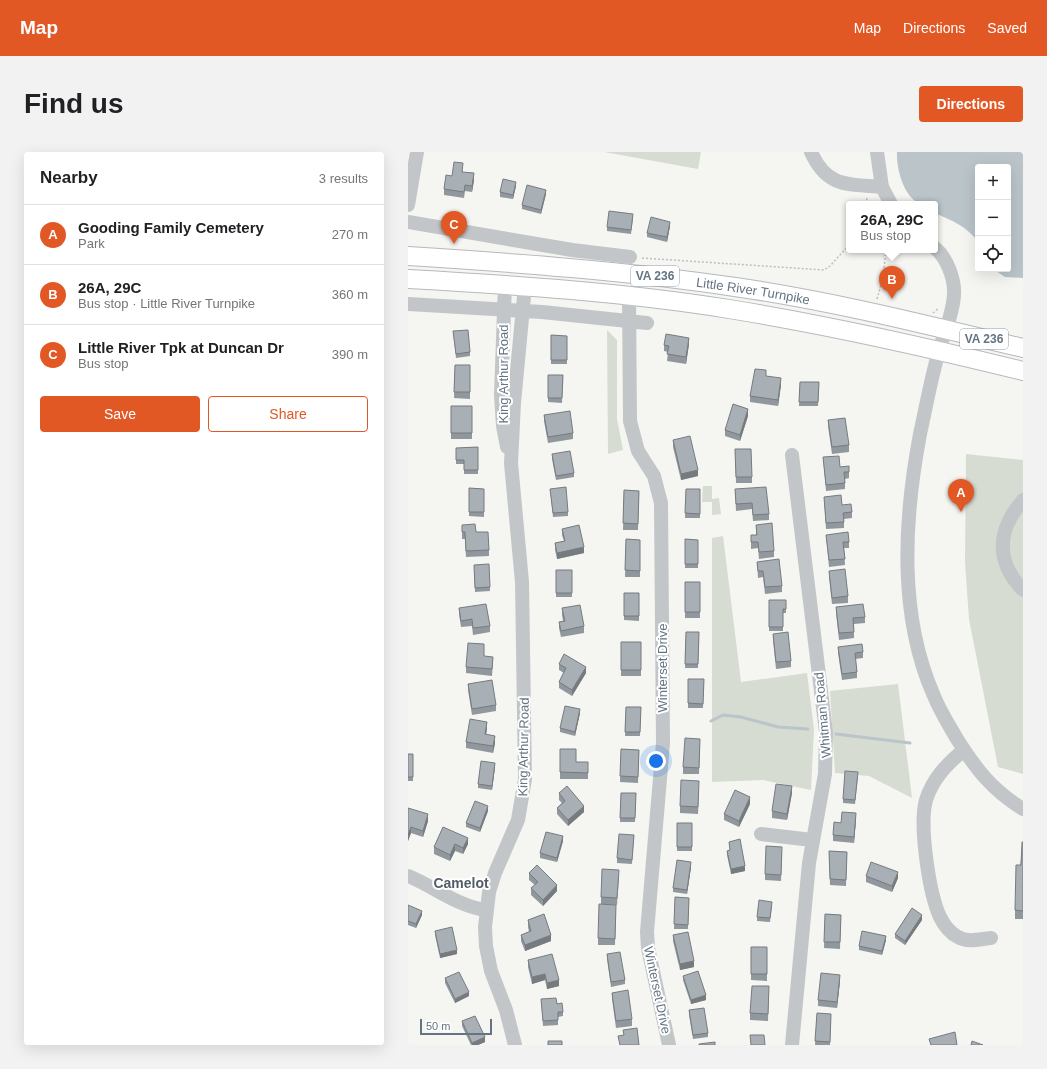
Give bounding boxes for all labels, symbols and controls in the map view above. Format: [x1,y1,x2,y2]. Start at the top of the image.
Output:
text: Map [20,17,58,38]
text: Map [854,20,881,36]
text: Directions [903,20,965,36]
text: Saved [987,20,1027,36]
button: Directions [919,86,1023,122]
text: Find us [24,88,124,119]
map controls [975,164,1011,272]
button: + [975,164,1011,200]
text: Nearby [40,168,98,187]
text: 3 results [319,171,368,186]
button: − [975,200,1011,236]
popup [846,201,938,253]
pin: C [441,211,467,244]
text: 26A, 29C [860,211,924,228]
text: Gooding Family Cemetery [78,219,264,236]
text: A [48,227,58,242]
text: 270 m [332,227,368,242]
text: Bus stop [860,228,911,243]
text: Park [78,236,105,251]
button: locate [975,236,1011,272]
road number: VA 236 [631,266,679,286]
pin: B [879,266,905,299]
street label: Little River Turnpike [695,275,811,308]
text: 26A, 29C [78,279,141,296]
text: B [48,287,58,302]
text: 360 m [332,287,368,302]
text: Bus stop · Little River Turnpike [78,296,255,311]
street label: King Arthur Road [496,324,511,424]
road number: VA 236 [960,329,1008,349]
text: Little River Tpk at Duncan Dr [78,339,284,356]
text: C [48,347,58,362]
text: 390 m [332,347,368,362]
text: Bus stop [78,356,129,371]
button: Save [40,396,200,432]
button: Share [208,396,368,432]
pin: A [948,479,974,512]
street label: Winterset Drive [655,624,670,712]
street label: Whitman Road [811,671,834,758]
street label: King Arthur Road [515,697,532,797]
your location [646,751,666,771]
district label: Camelot [433,875,489,891]
street label: Winterset Drive [641,945,674,1035]
scale bar [420,1017,492,1036]
text: 50 m [426,1020,450,1032]

